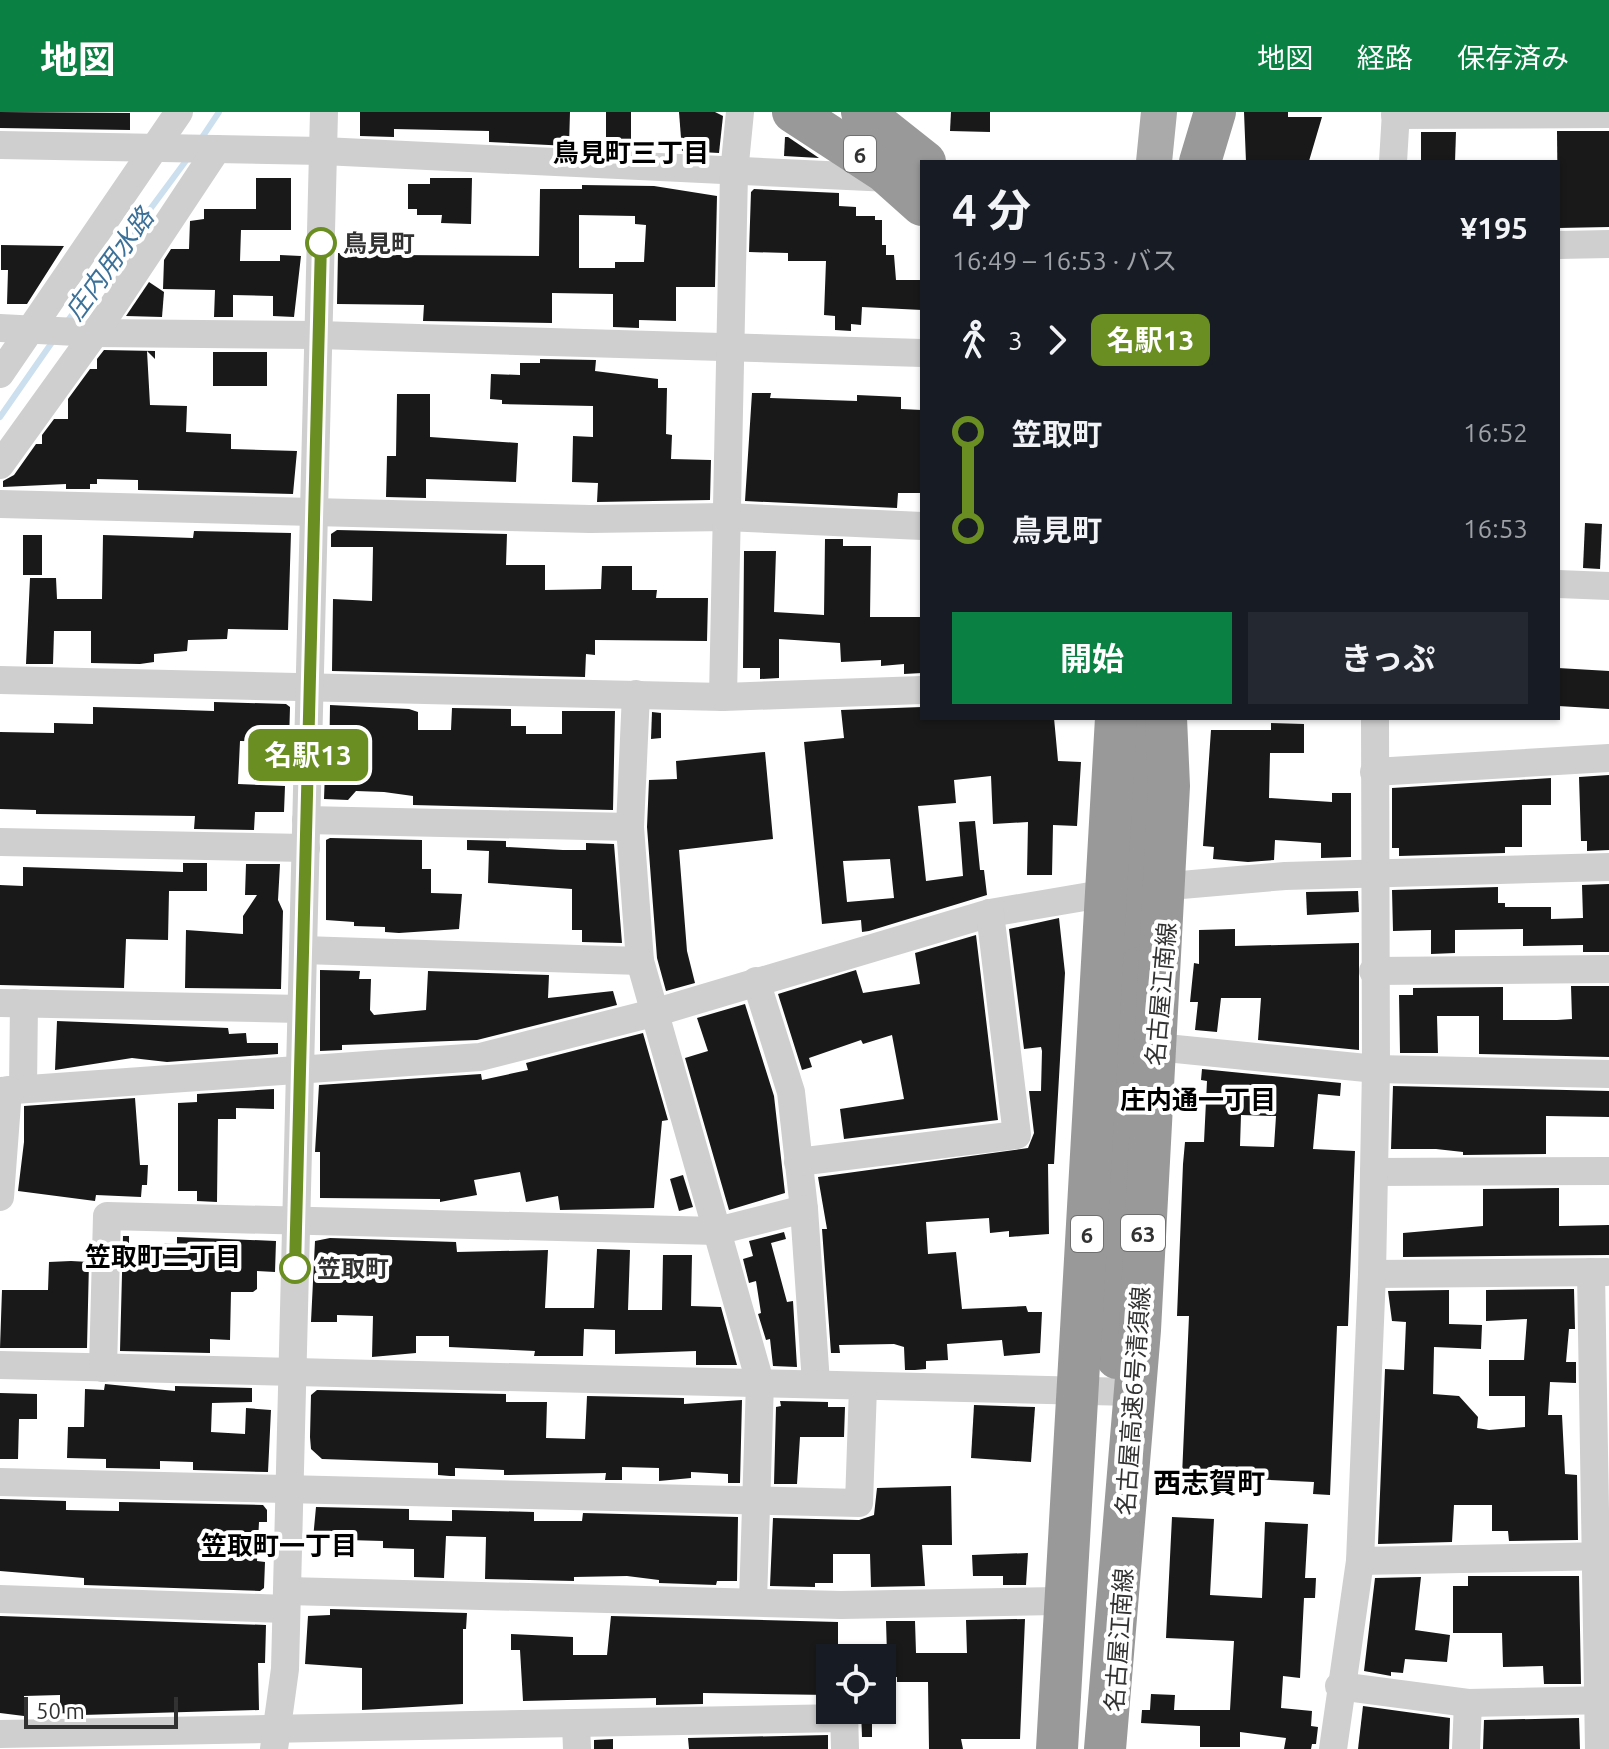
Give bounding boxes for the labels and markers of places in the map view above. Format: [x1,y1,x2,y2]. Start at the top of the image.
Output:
marker: 鳥見町 [306,228,336,258]
place label: 鳥見町 [343,230,415,257]
marker: 笠取町 [280,1253,310,1283]
place label: 笠取町 [317,1255,389,1282]

